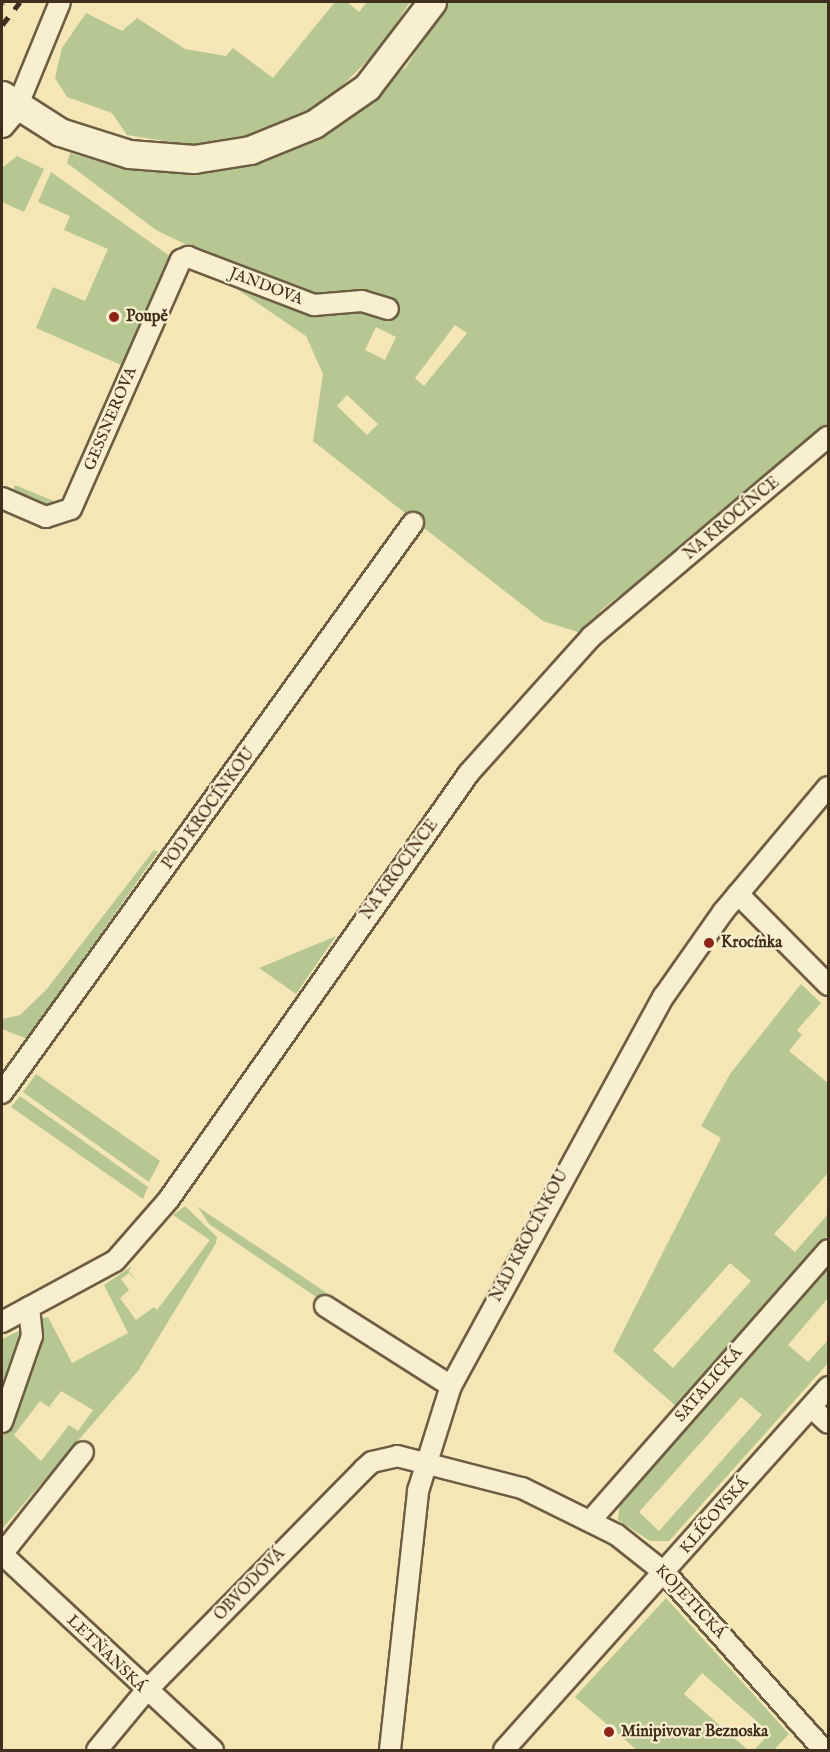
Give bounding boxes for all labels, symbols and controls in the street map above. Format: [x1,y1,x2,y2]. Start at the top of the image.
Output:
street label: JANDOVA [227,264,305,310]
place label: Poupě [126,307,168,327]
marker: Poupě [107,310,121,324]
street label: GESSNEROVA [81,364,141,474]
street label: NA KROCÍNCE [680,473,784,565]
street label: POD KROCÍNKOU [158,745,260,873]
street label: NA KROCÍNCE [357,816,443,924]
place label: Krocínka [721,933,782,953]
marker: Krocínka [702,936,716,950]
street label: NAD KROCÍNKOU [487,1166,573,1306]
street label: SATALICKÁ [671,1344,747,1426]
street label: KLÍČOVSKÁ [677,1474,753,1558]
street label: OBVODOVÁ [211,1545,289,1625]
street label: KOJETICKÁ [651,1561,729,1643]
street label: LETŇANSKÁ [62,1611,150,1697]
place label: Minipivovar Beznoska [621,1722,768,1742]
marker: Minipivovar Beznoska [602,1725,616,1739]

